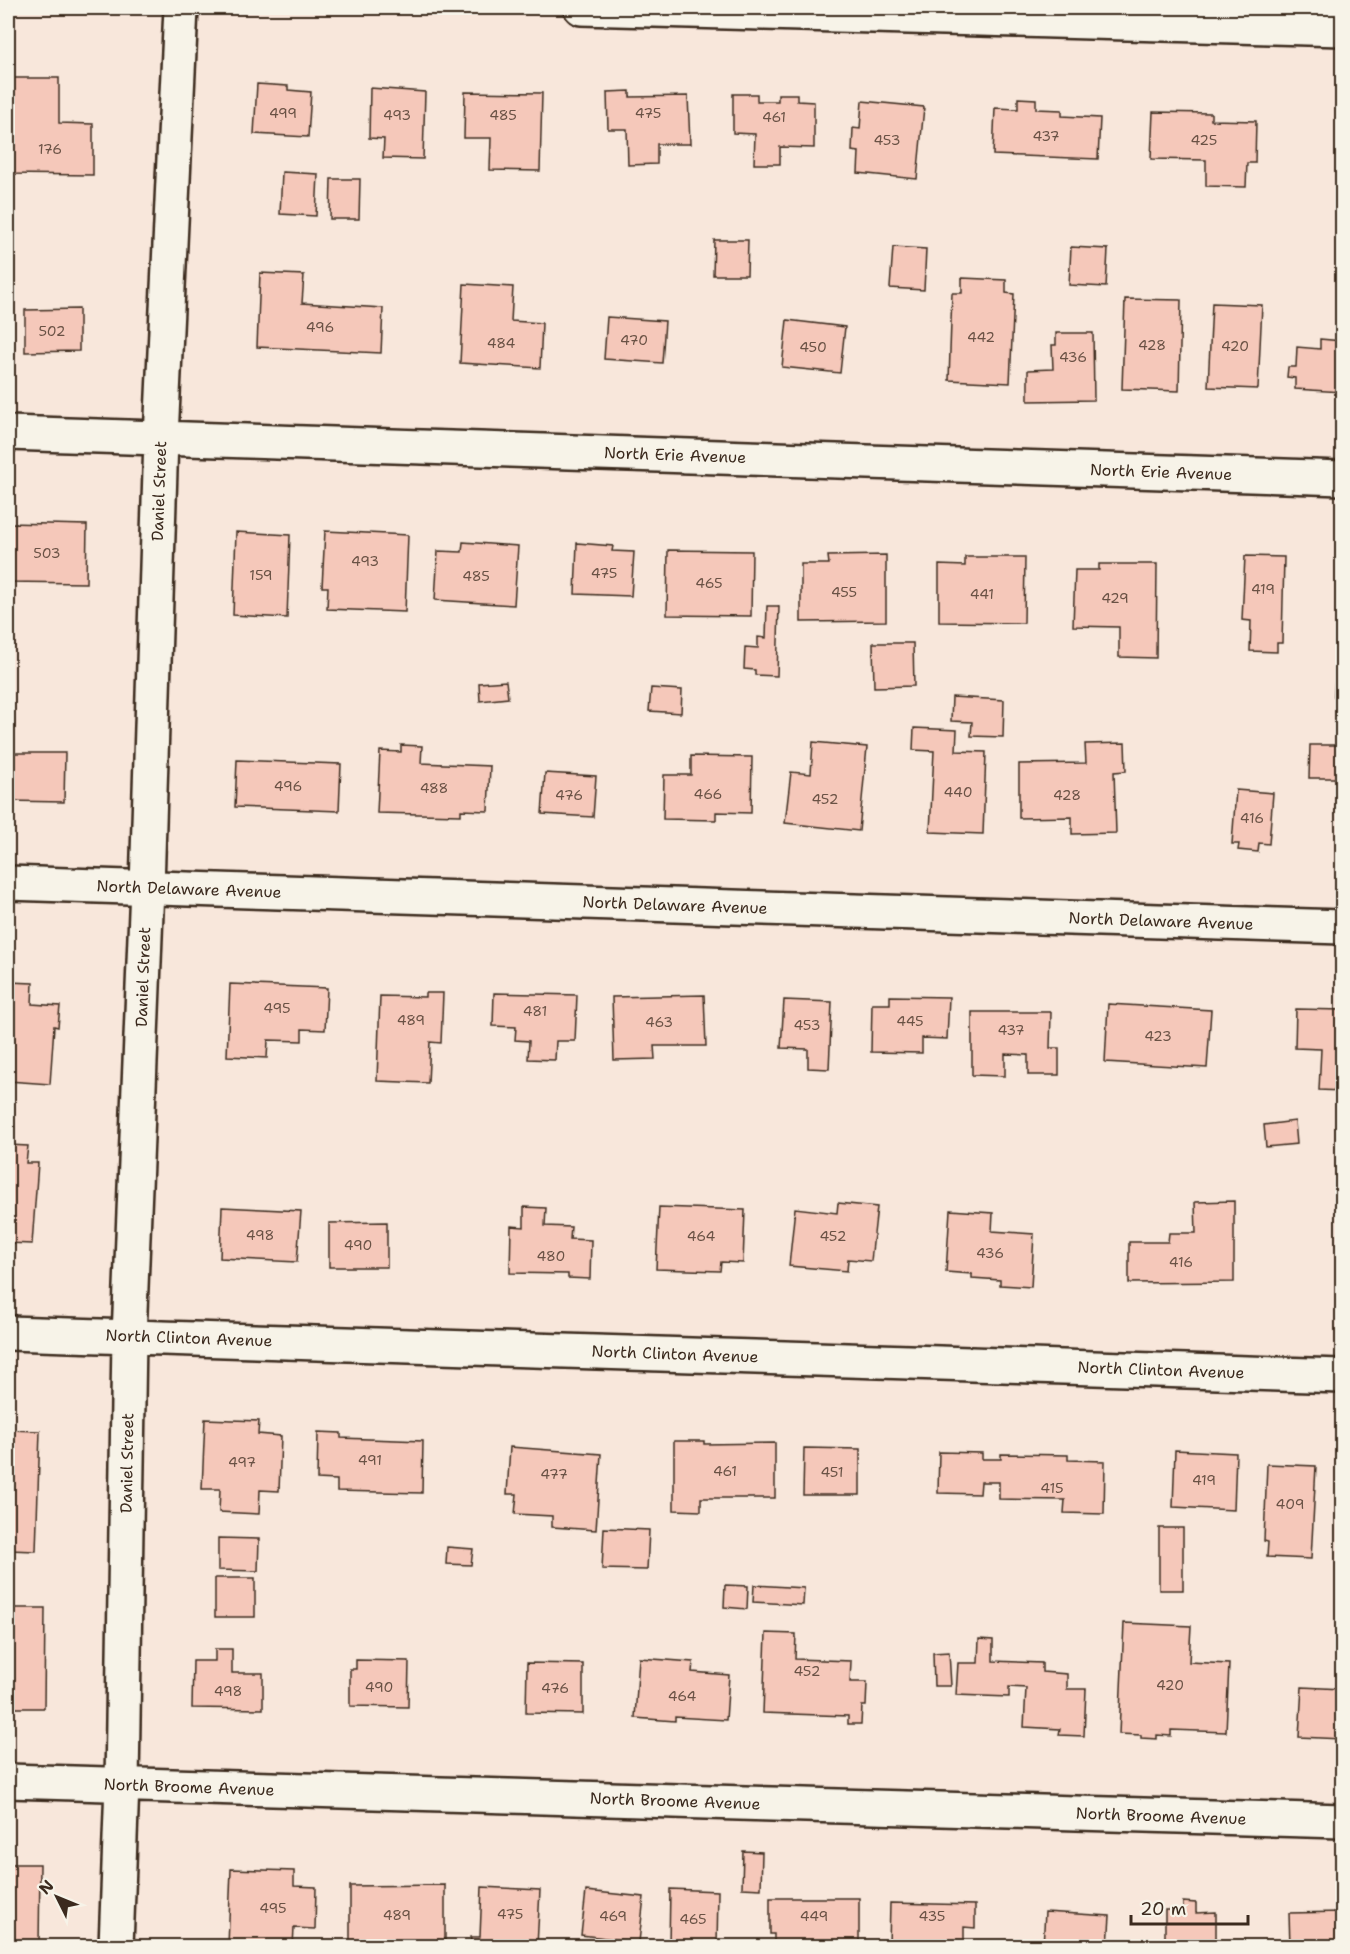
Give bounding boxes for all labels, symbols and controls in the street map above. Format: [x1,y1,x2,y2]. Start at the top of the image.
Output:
house number: 499 [269,104,297,122]
house number: 475 [635,104,661,122]
house number: 493 [383,106,411,124]
house number: 485 [489,106,517,124]
house number: 461 [762,108,786,126]
house number: 437 [1032,127,1060,145]
house number: 453 [873,131,901,149]
house number: 425 [1191,131,1217,149]
house number: 176 [38,140,62,158]
house number: 496 [306,318,334,336]
house number: 502 [38,322,66,340]
house number: 442 [967,328,995,346]
house number: 470 [620,331,648,349]
house number: 484 [487,334,515,352]
house number: 428 [1138,336,1166,354]
house number: 420 [1221,337,1249,355]
house number: 450 [799,338,827,356]
house number: 436 [1059,348,1087,366]
street label: Daniel Street [147,440,171,542]
street label: North Erie Avenue [603,442,747,468]
street label: North Erie Avenue [1089,459,1233,485]
house number: 503 [33,544,61,562]
house number: 493 [351,552,379,570]
house number: 475 [591,564,617,582]
house number: 159 [249,566,273,584]
house number: 485 [462,567,490,585]
house number: 465 [695,574,723,592]
house number: 419 [1251,580,1275,598]
house number: 455 [831,583,857,601]
house number: 441 [970,585,994,603]
house number: 429 [1101,589,1129,607]
house number: 496 [274,777,302,795]
house number: 488 [420,779,448,797]
house number: 440 [944,783,972,801]
house number: 466 [694,785,722,803]
house number: 476 [555,786,583,804]
house number: 428 [1053,786,1081,804]
house number: 452 [811,790,839,808]
house number: 416 [1240,809,1264,827]
street label: North Delaware Avenue [96,875,282,903]
street label: North Delaware Avenue [582,891,768,919]
street label: North Delaware Avenue [1068,907,1254,935]
street label: Daniel Street [131,926,155,1028]
house number: 495 [263,999,291,1017]
house number: 481 [523,1002,547,1020]
house number: 489 [397,1011,425,1029]
house number: 445 [896,1012,924,1030]
house number: 463 [645,1013,673,1031]
house number: 453 [793,1016,821,1034]
house number: 437 [997,1021,1025,1039]
house number: 423 [1144,1027,1172,1045]
house number: 498 [246,1226,274,1244]
house number: 464 [687,1227,716,1245]
house number: 452 [819,1227,847,1245]
house number: 490 [344,1236,372,1254]
house number: 436 [976,1244,1004,1262]
house number: 480 [537,1247,565,1265]
house number: 416 [1169,1253,1193,1271]
street label: North Clinton Avenue [105,1325,273,1351]
street label: North Clinton Avenue [591,1341,759,1367]
street label: North Clinton Avenue [1077,1357,1245,1383]
street label: Daniel Street [116,1413,138,1513]
house number: 491 [358,1451,382,1469]
house number: 497 [228,1453,256,1471]
house number: 461 [713,1462,737,1480]
house number: 451 [820,1463,844,1481]
house number: 477 [540,1465,568,1483]
house number: 419 [1192,1471,1216,1489]
house number: 415 [1040,1479,1064,1497]
house number: 409 [1276,1495,1304,1513]
house number: 452 [793,1662,821,1680]
house number: 420 [1156,1676,1184,1694]
house number: 490 [365,1678,393,1696]
house number: 476 [541,1679,569,1697]
house number: 498 [214,1682,242,1700]
house number: 464 [668,1687,697,1705]
street label: North Broome Avenue [103,1774,275,1800]
street label: North Broome Avenue [589,1788,761,1814]
street label: North Broome Avenue [1075,1803,1247,1829]
north arrow [27,1867,87,1927]
text: N [34,1875,58,1899]
scale bar [1131,1888,1248,1926]
text: 20 m [1140,1897,1186,1921]
house number: 495 [259,1899,287,1917]
house number: 475 [497,1905,523,1923]
house number: 489 [383,1906,411,1924]
house number: 469 [599,1907,627,1925]
house number: 449 [800,1907,828,1925]
house number: 435 [919,1907,945,1925]
house number: 465 [679,1910,707,1928]

